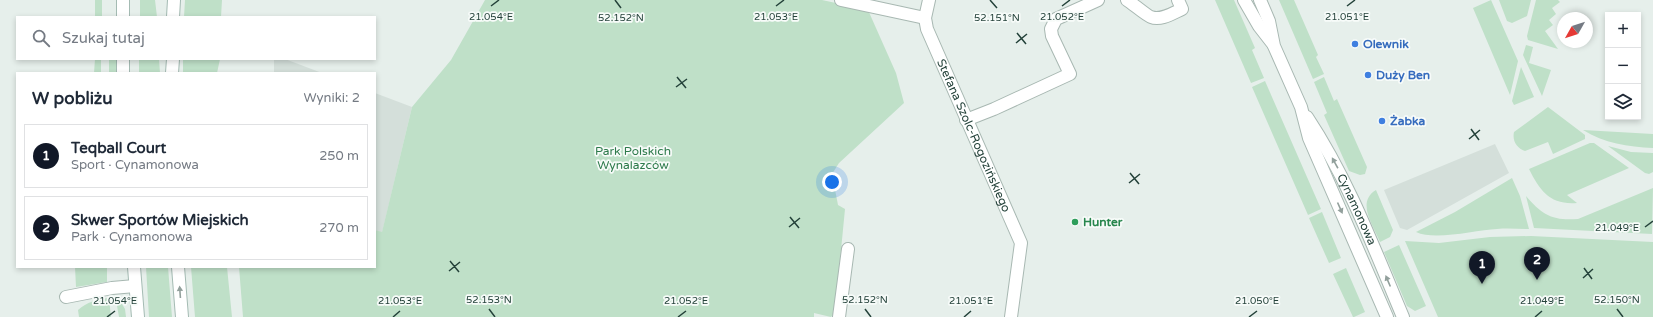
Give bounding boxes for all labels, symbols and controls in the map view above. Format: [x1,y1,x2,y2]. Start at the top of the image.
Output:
text: 21.054°E [469,11,513,23]
text: 21.053°E [754,11,798,23]
text: 21.052°E [1040,11,1084,23]
text: 21.051°E [1325,11,1369,23]
text: 52.152°N [598,12,644,24]
text: 52.151°N [974,12,1020,24]
north arrow [1557,12,1593,48]
map controls [1605,12,1641,120]
button: + [1605,12,1641,48]
search box [16,16,376,60]
icon: search [30,27,52,49]
text: Szukaj tutaj [62,29,145,47]
place label: Olewnik [1363,37,1409,51]
marker: Olewnik [1350,39,1360,49]
button: − [1605,48,1641,84]
street label: Stefana Szolc-Rogozińskiego [934,57,1014,214]
place label: Duży Ben [1376,68,1430,83]
marker: Duży Ben [1363,70,1373,80]
button: layers [1605,84,1641,120]
text: W pobliżu [32,88,113,109]
text: Wyniki: 2 [304,90,360,106]
place label: Żabka [1390,114,1425,128]
marker: Żabka [1377,116,1387,126]
text: Teqball Court [71,139,166,157]
park label: Park Polskich Wynalazców [595,144,671,172]
text: 1 [42,148,50,164]
text: 250 m [319,148,359,164]
text: Sport · Cynamonowa [71,157,199,173]
one-way arrow [1331,157,1338,168]
street label: Cynamonowa [1334,171,1379,247]
your location [822,172,842,192]
one-way arrow [1337,203,1343,215]
text: Skwer Sportów Miejskich [71,211,249,229]
place label: Hunter [1083,215,1123,229]
marker: Hunter [1070,217,1080,227]
text: 2 [42,220,50,236]
text: 270 m [319,220,359,236]
text: 21.049°E [1595,222,1639,234]
text: Park · Cynamonowa [71,229,193,245]
pin: 2 [1524,247,1550,280]
pin: 1 [1469,251,1495,284]
one-way arrow [1384,275,1390,287]
one-way arrow [176,286,183,298]
text: 52.153°N [466,294,512,306]
text: 52.152°N [842,294,888,306]
text: 52.150°N [1594,294,1640,306]
text: 21.054°E [93,295,137,307]
text: 21.053°E [378,295,422,307]
text: 21.052°E [664,295,708,307]
text: 21.051°E [949,295,993,307]
text: 21.050°E [1235,295,1279,307]
text: 21.049°E [1520,295,1564,307]

